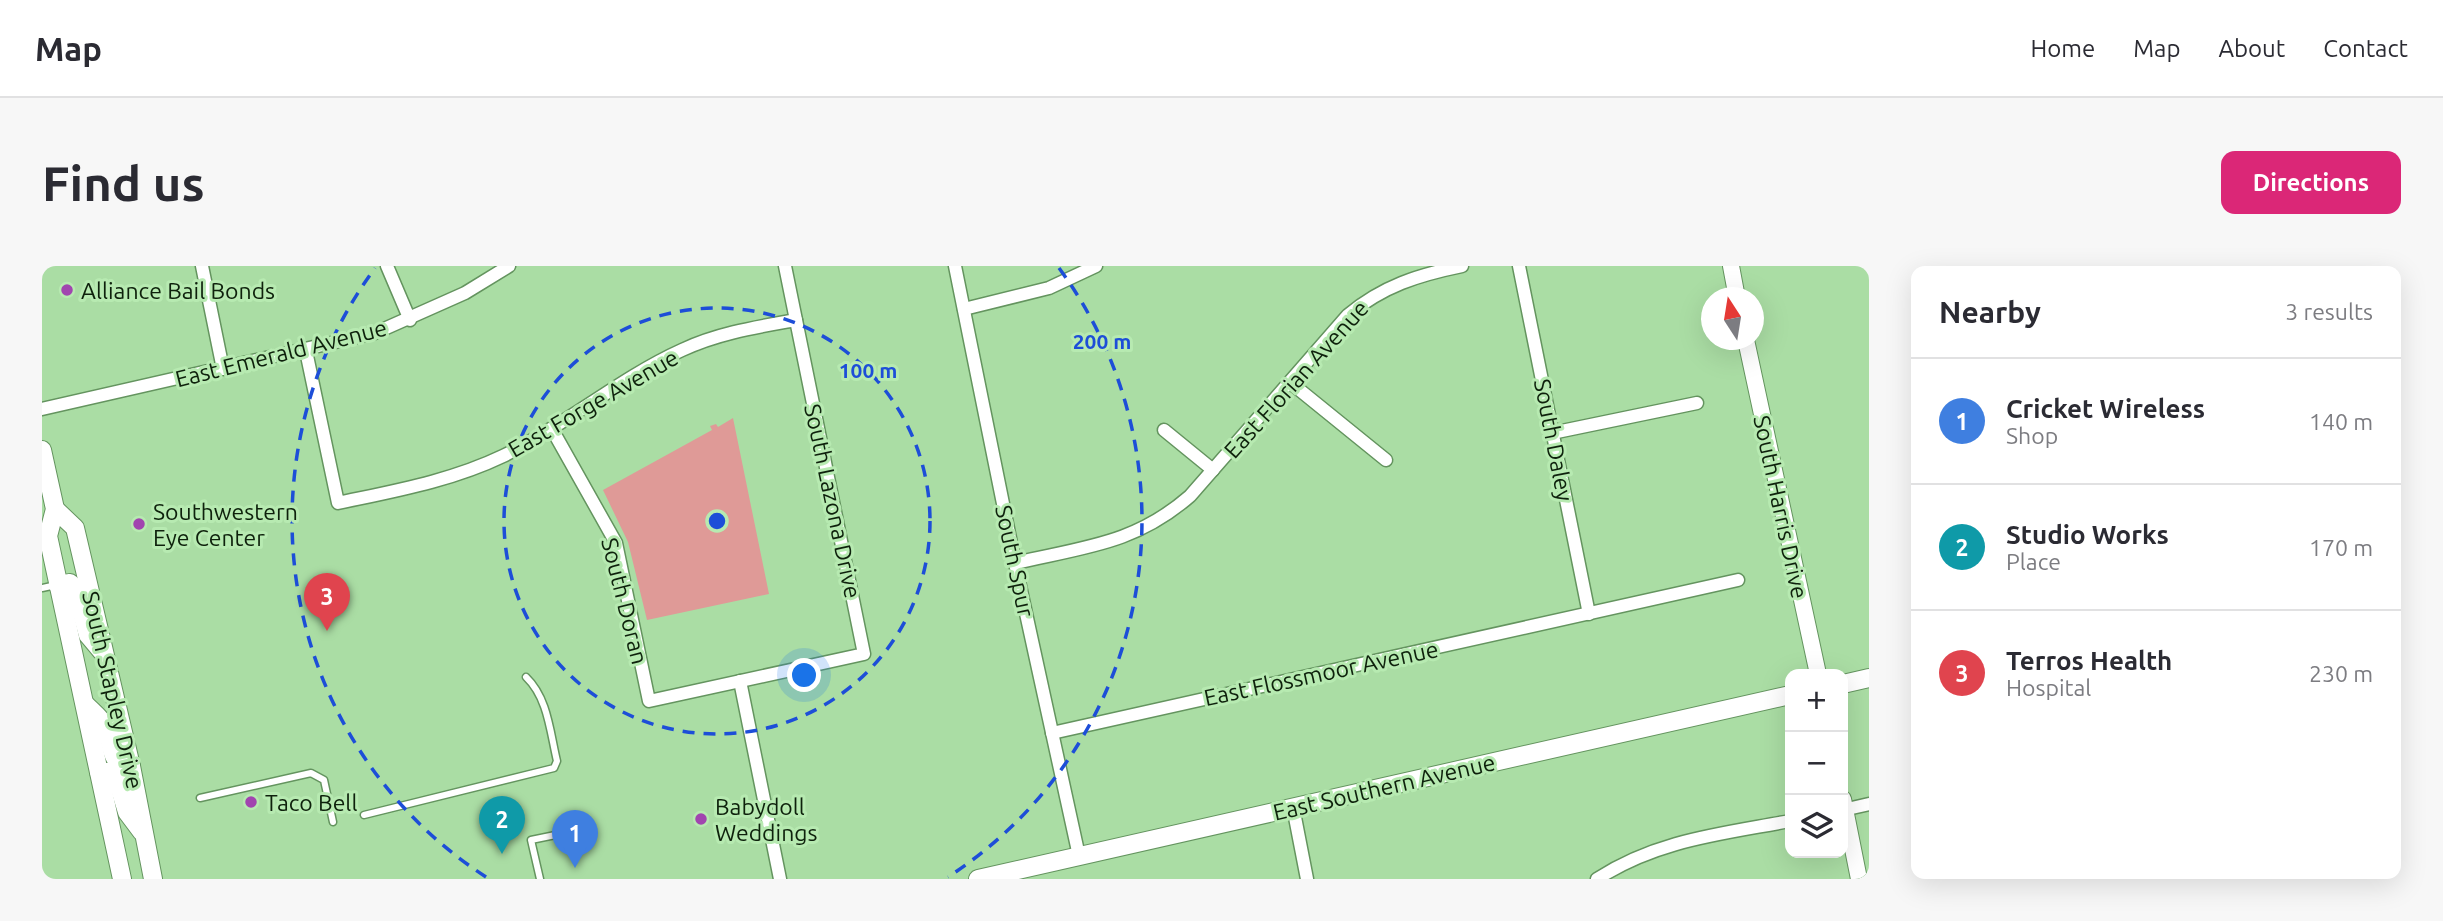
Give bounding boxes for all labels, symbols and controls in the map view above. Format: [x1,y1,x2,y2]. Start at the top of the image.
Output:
text: Map [35,30,102,67]
text: Home [2030,35,2095,62]
text: Map [2133,35,2180,62]
text: About [2218,35,2285,62]
text: Contact [2323,35,2408,62]
button: Directions [2221,151,2401,214]
text: Find us [42,155,205,210]
place label: Alliance Bail Bonds [81,278,275,303]
marker: Alliance Bail Bonds [59,282,75,298]
north arrow [1701,287,1764,350]
street label: East Florian Avenue [1219,295,1373,463]
text: Nearby [1939,295,2041,329]
text: 3 results [2285,299,2373,324]
street label: East Emerald Avenue [173,315,389,391]
text: 200 m [1073,329,1131,353]
street label: East Forge Avenue [504,344,682,462]
text: 100 m [839,358,897,382]
street label: South Daley [1530,377,1578,503]
text: Cricket Wireless [2006,394,2205,423]
street label: South Lazona Drive [800,402,866,600]
text: 1 [1956,409,1968,434]
text: 140 m [2309,409,2373,434]
street label: South Harris Drive [1749,413,1813,601]
text: Shop [2006,423,2058,448]
place label: Southwestern Eye Center [153,499,298,550]
street label: South Spur [991,503,1039,619]
centre of rings [705,509,729,533]
marker: Southwestern Eye Center [131,516,147,532]
text: Studio Works [2006,520,2169,549]
street label: South Doran [597,535,653,667]
text: 2 [1956,535,1968,560]
text: 170 m [2309,535,2373,560]
text: Place [2006,549,2061,574]
pin: 3 [304,573,350,631]
street label: South Stapley Drive [78,589,148,791]
street label: East Flossmoor Avenue [1202,636,1440,710]
text: Terros Health [2006,646,2172,675]
your location [787,658,821,692]
text: 3 [1956,661,1968,686]
text: 230 m [2309,661,2373,686]
map controls [1785,669,1848,858]
button: + [1785,669,1848,732]
text: Hospital [2006,675,2091,700]
button: − [1785,732,1848,795]
street label: East Southern Avenue [1271,749,1497,825]
place label: Taco Bell [265,790,357,815]
marker: Taco Bell [243,794,259,810]
place label: Babydoll Weddings [715,794,817,845]
button: layers [1785,795,1848,858]
pin: 2 [479,796,525,854]
pin: 1 [552,810,598,868]
marker: Babydoll Weddings [693,811,709,827]

